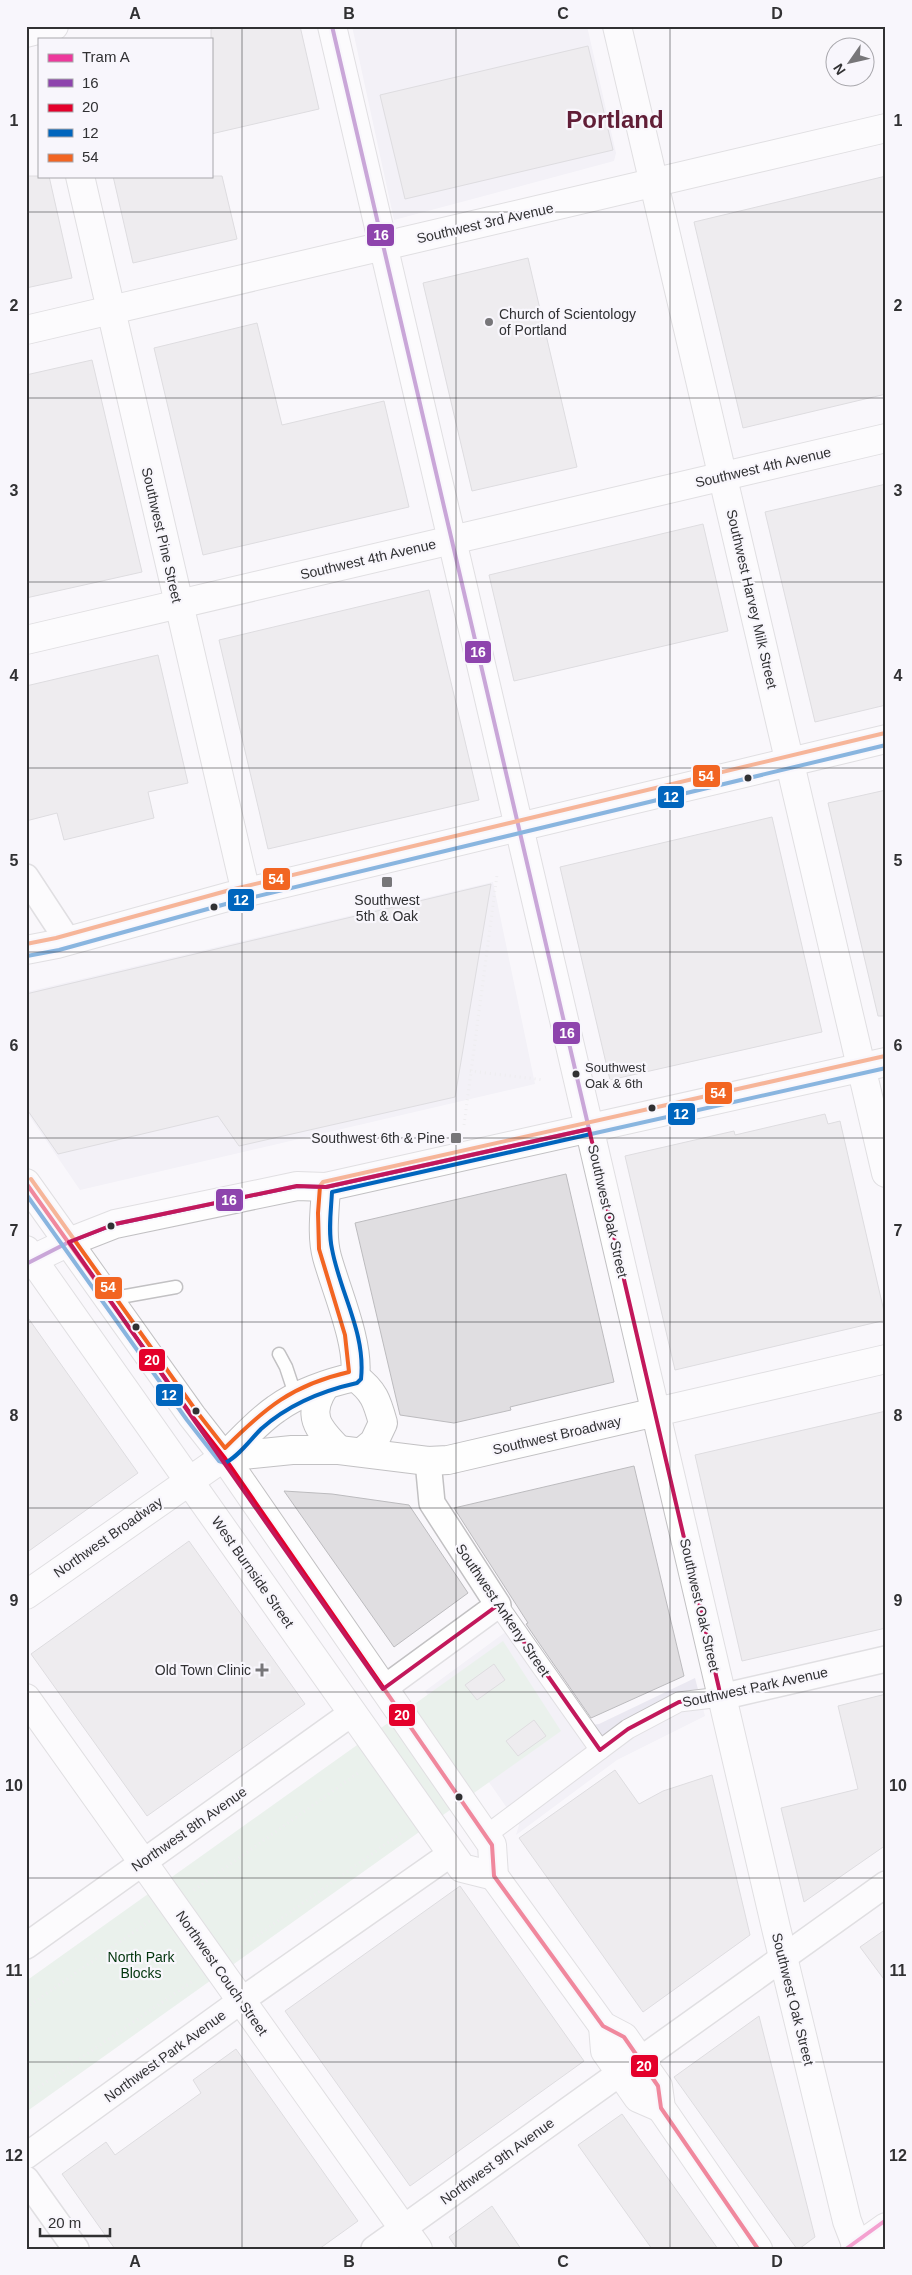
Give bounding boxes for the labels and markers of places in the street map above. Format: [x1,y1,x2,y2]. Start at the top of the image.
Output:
place label: Church of Scientology of Portland [499,306,636,338]
marker: Church of Scientology of Portland [483,316,495,328]
unlabelled marker [743,773,753,783]
marker: Southwest 5th & Oak [380,875,394,889]
place label: Southwest 5th & Oak [354,892,420,924]
unlabelled marker [209,902,219,912]
place label: Southwest Oak & 6th [585,1060,646,1091]
marker: Southwest Oak & 6th [571,1069,581,1079]
unlabelled marker [647,1103,657,1113]
place label: Southwest 6th & Pine [311,1130,445,1146]
marker: Southwest 6th & Pine [449,1131,463,1145]
unlabelled marker [106,1221,116,1231]
unlabelled marker [131,1322,141,1332]
unlabelled marker [191,1406,201,1416]
place label: Old Town Clinic [155,1662,251,1678]
marker: Old Town Clinic [255,1663,269,1677]
unlabelled marker [454,1792,464,1802]

